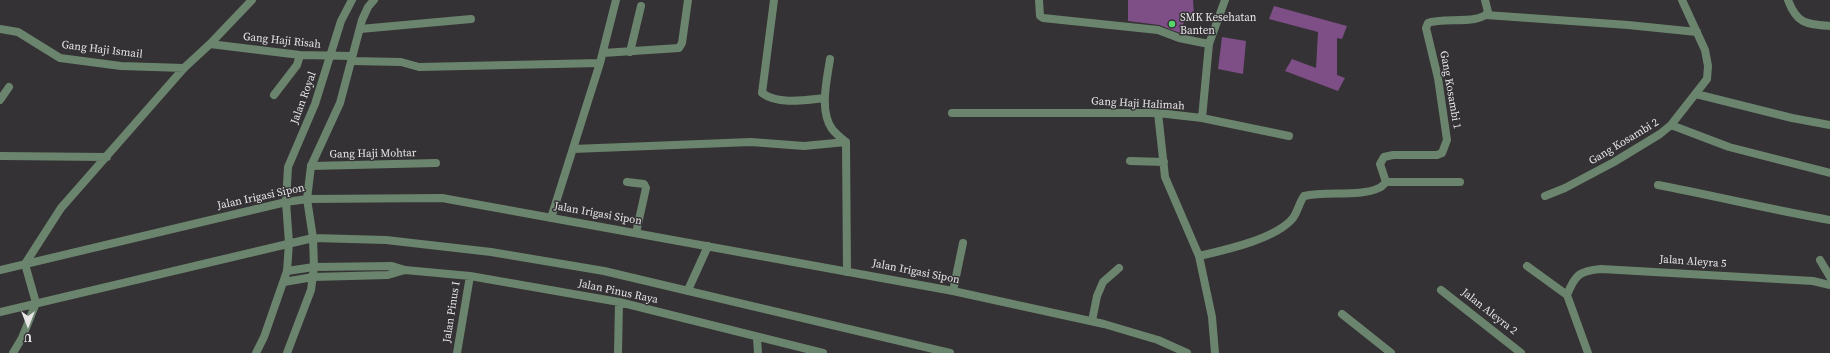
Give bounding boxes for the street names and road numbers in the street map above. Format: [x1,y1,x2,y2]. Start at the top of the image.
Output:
street label: Gang Haji Risah [242,30,322,52]
street label: Gang Haji Ismail [61,38,143,62]
street label: Gang Kosambi 1 [1437,50,1463,130]
street label: Jalan Royal [288,70,320,126]
street label: Gang Haji Halimah [1091,95,1185,113]
street label: Gang Kosambi 2 [1587,116,1661,168]
street label: Gang Haji Mohtar [329,147,417,161]
street label: Jalan Irigasi Sipon [216,181,306,213]
street label: Jalan Irigasi Sipon [553,200,643,228]
street label: Jalan Aleyra 5 [1659,253,1727,271]
street label: Jalan Irigasi Sipon [871,257,961,287]
street label: Jalan Pinus Raya [577,277,659,307]
street label: Jalan Pinus I [441,281,463,343]
street label: Jalan Aleyra 2 [1458,286,1520,338]

